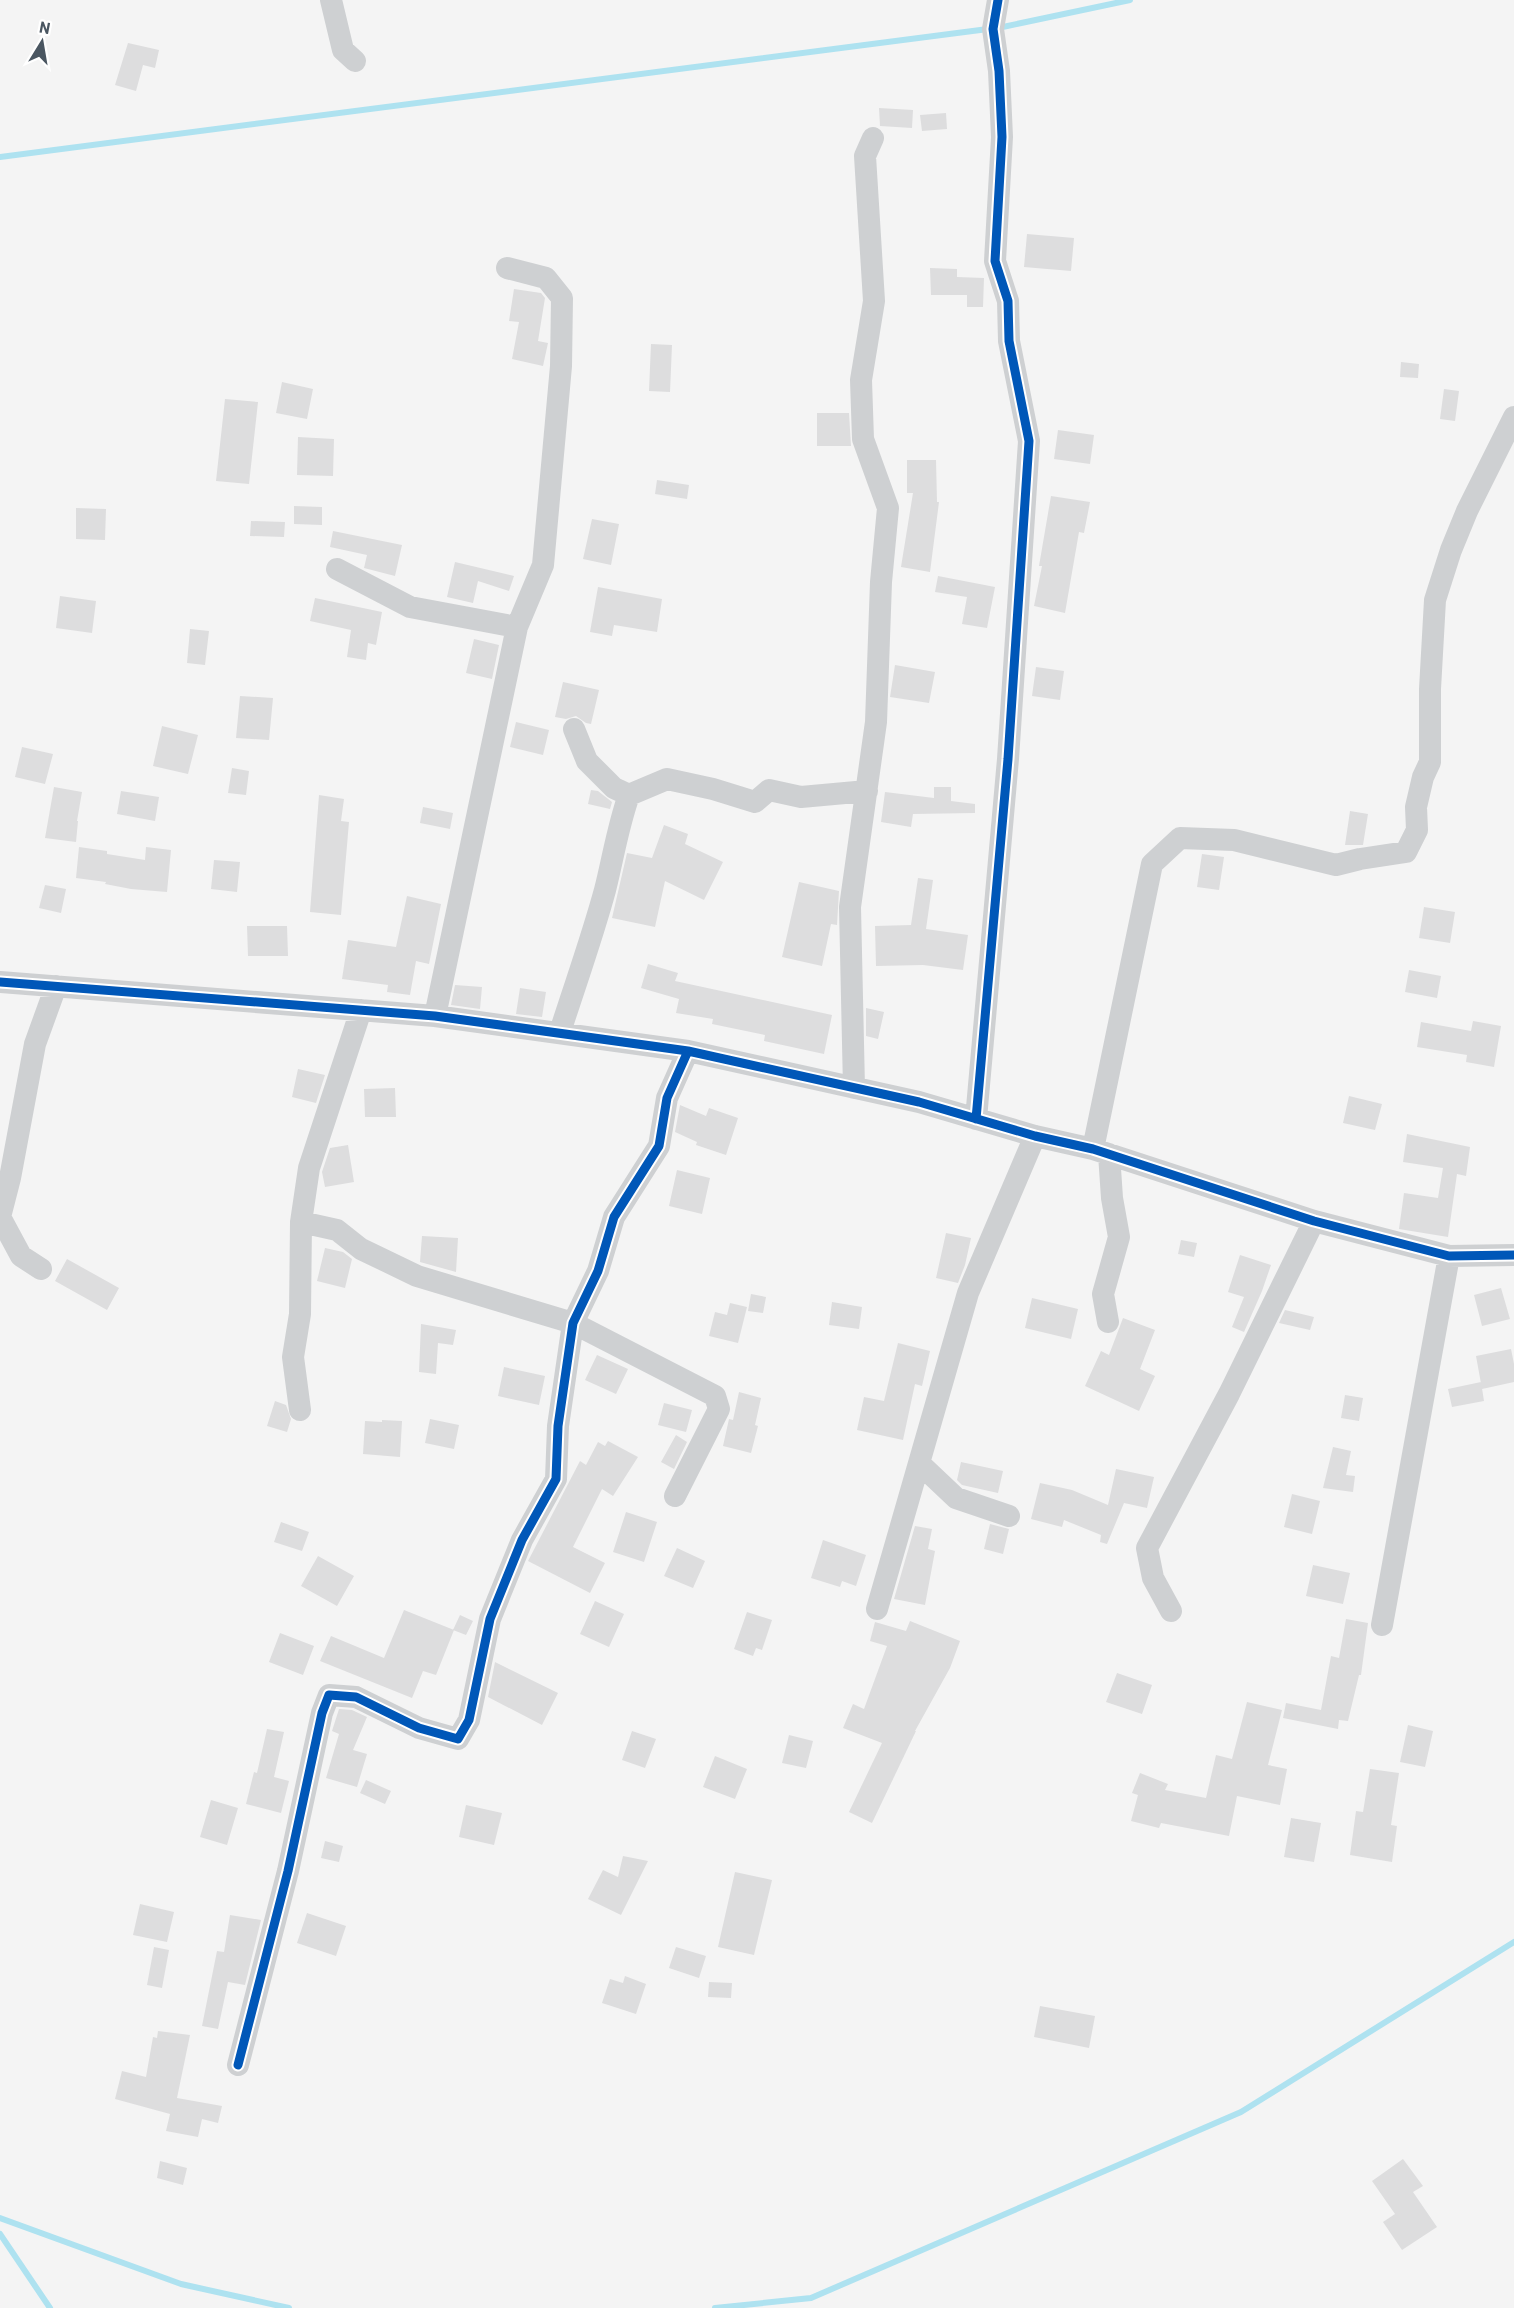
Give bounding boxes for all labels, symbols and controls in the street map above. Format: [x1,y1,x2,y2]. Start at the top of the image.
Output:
north arrow [12,12,72,72]
text: N [38,16,52,37]

